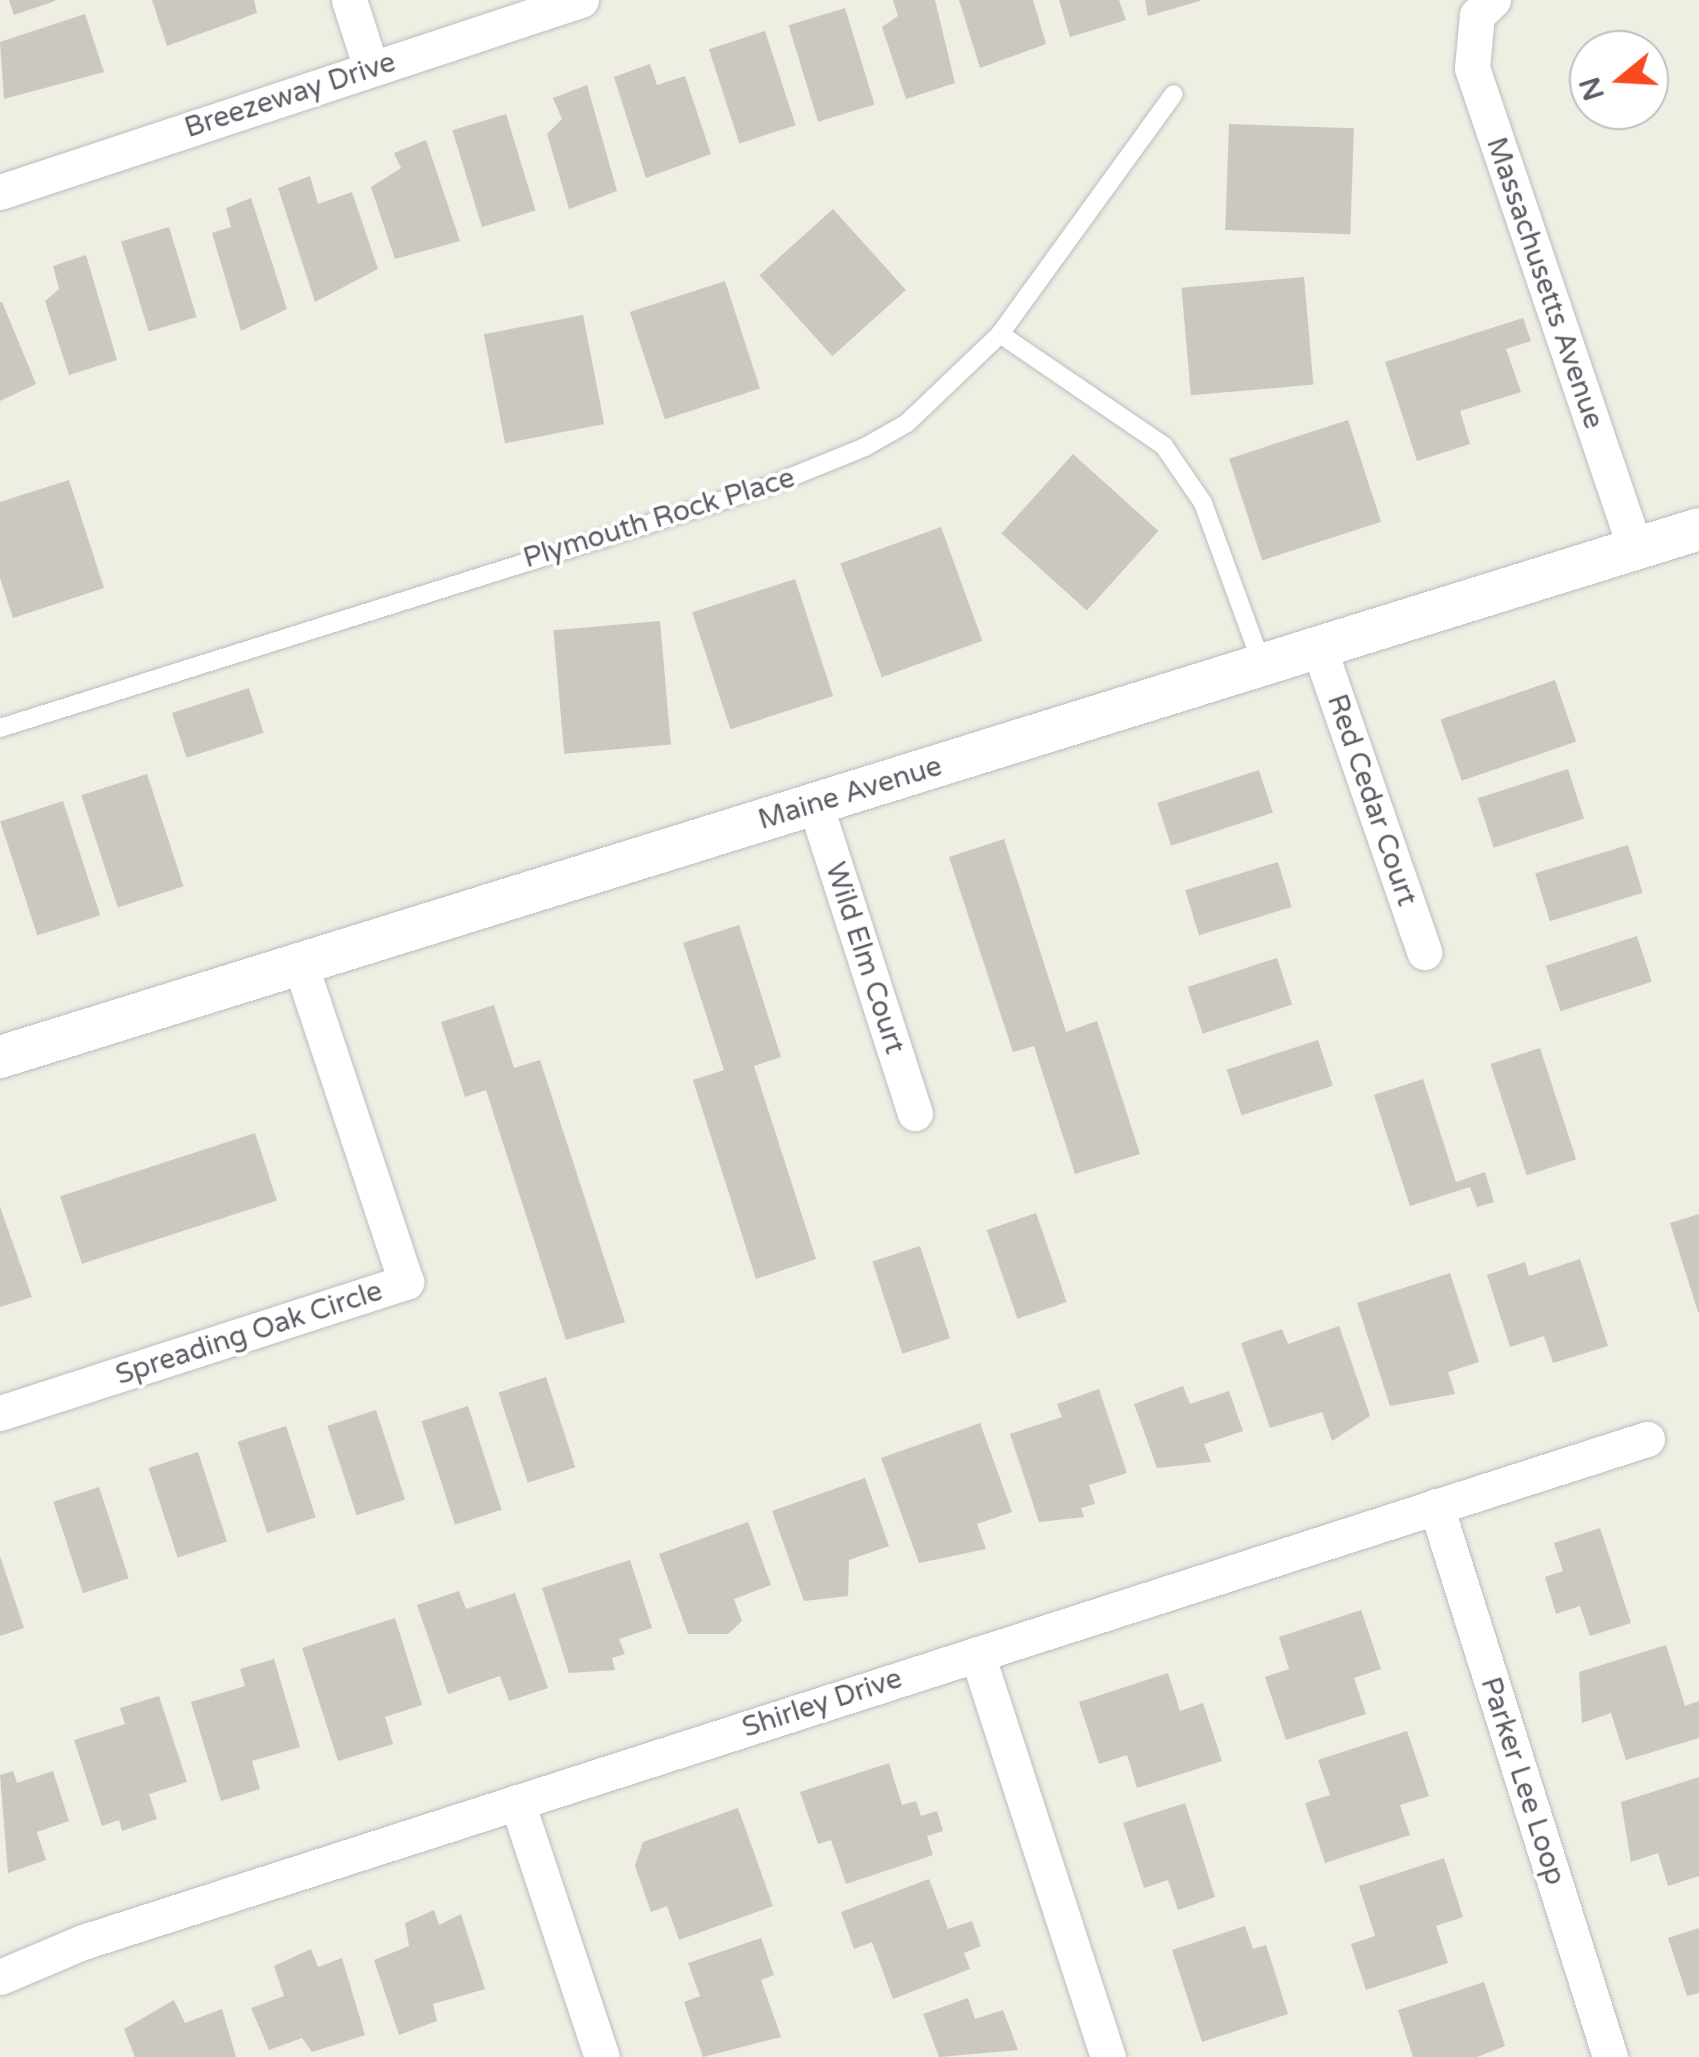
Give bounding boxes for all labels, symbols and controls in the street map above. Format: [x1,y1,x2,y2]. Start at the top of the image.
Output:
north arrow [1569,30,1669,130]
street label: Breezeway Drive [180,45,400,145]
text: N [1573,73,1612,105]
street label: Massachusetts Avenue [1479,133,1611,433]
street label: Plymouth Rock Place [519,461,799,575]
street label: Red Cedar Court [1320,690,1424,910]
street label: Maine Avenue [754,749,946,837]
street label: Wild Elm Court [818,858,912,1058]
street label: Spreading Oak Circle [111,1274,387,1392]
street label: Shirley Drive [738,1661,906,1745]
street label: Parker Lee Loop [1474,1673,1572,1889]

